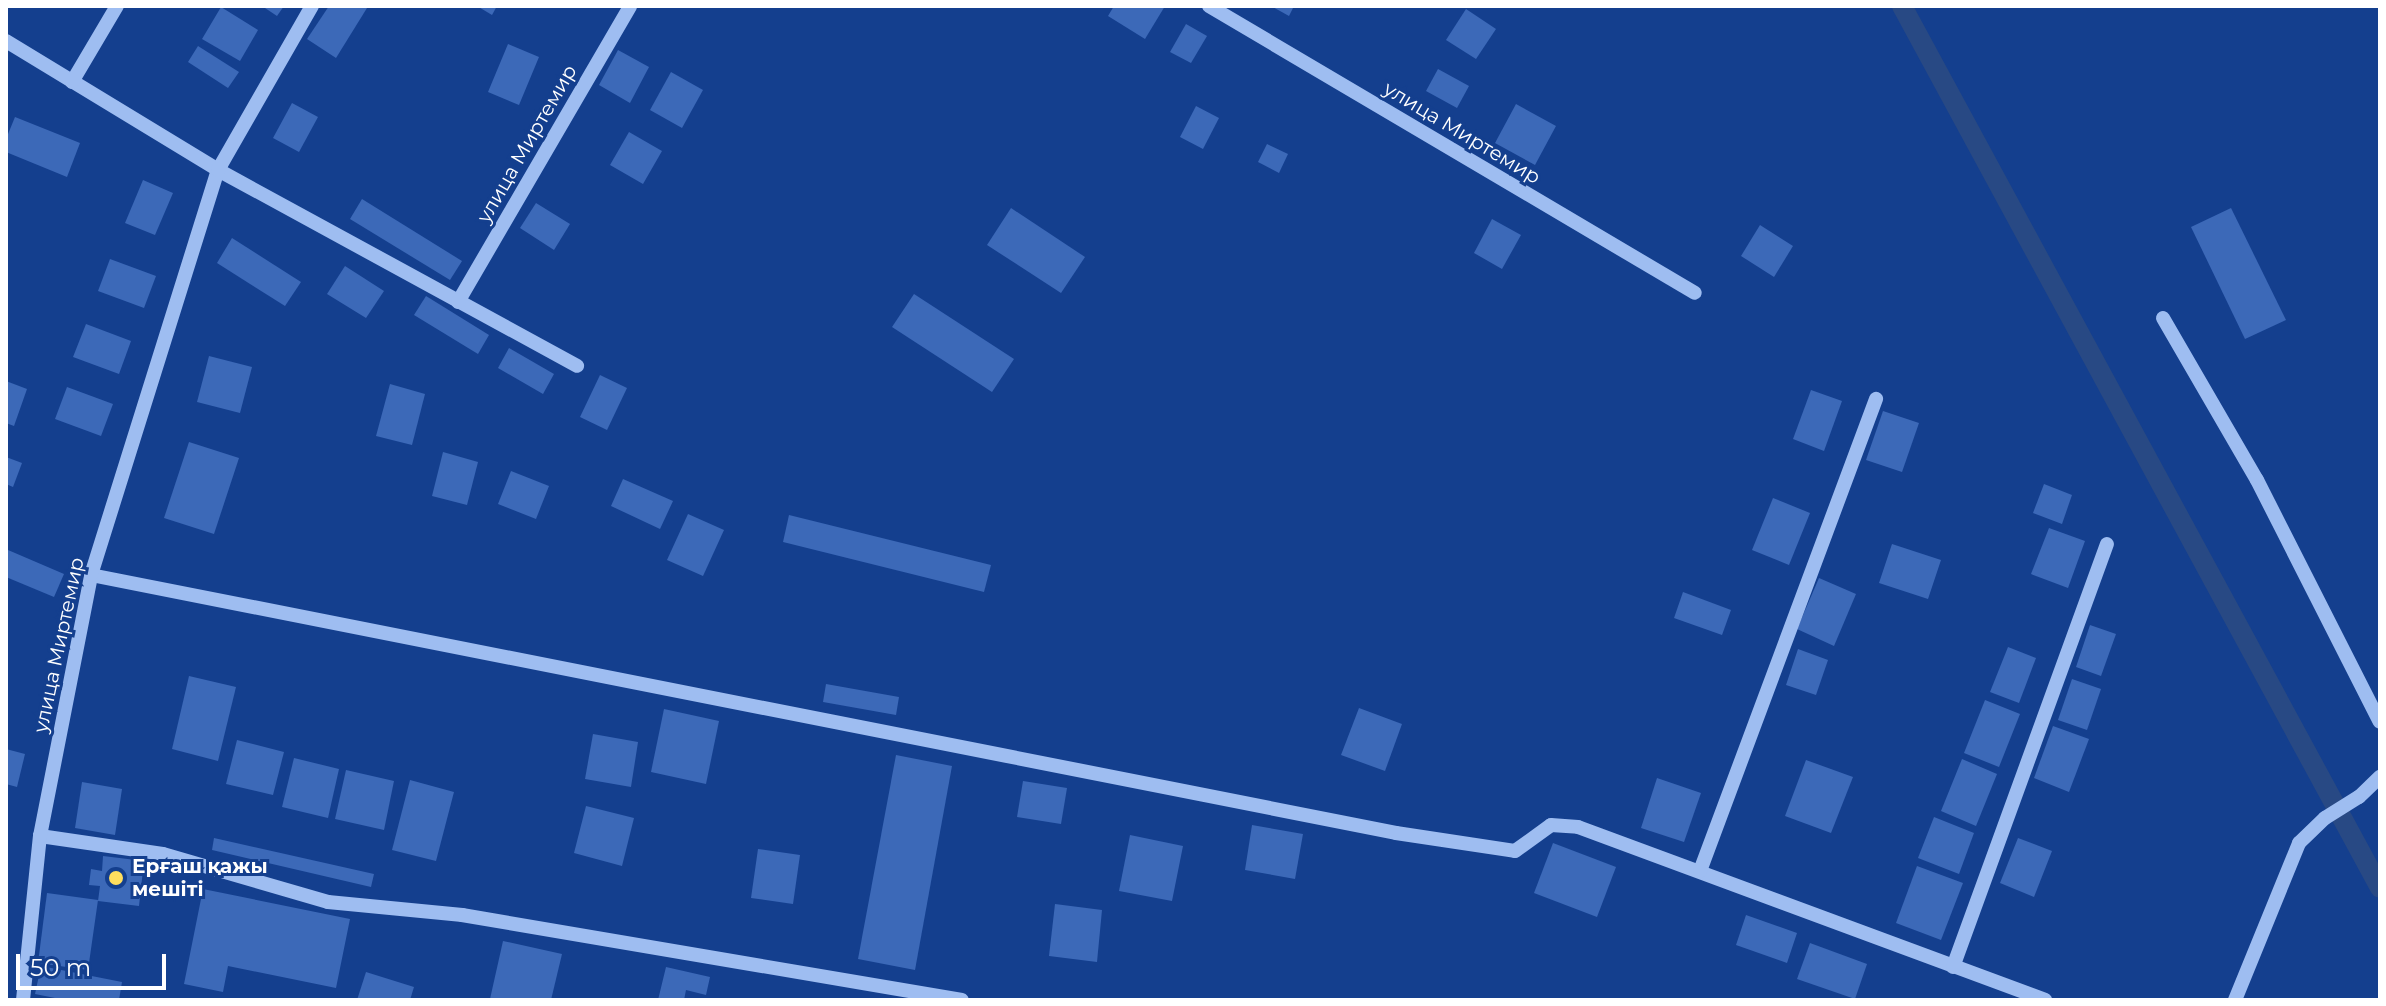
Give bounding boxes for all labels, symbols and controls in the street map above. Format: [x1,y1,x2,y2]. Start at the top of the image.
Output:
street label: улица Миртемир [472,61,582,227]
street label: улица Миртемир [1379,77,1545,189]
street label: улица Миртемир [29,555,89,735]
place label: Ерғаш қажы мешіті [132,854,268,901]
marker: Ерғаш қажы мешіті [107,869,125,887]
scale bar [20,938,170,988]
text: 50 m [30,953,91,982]

